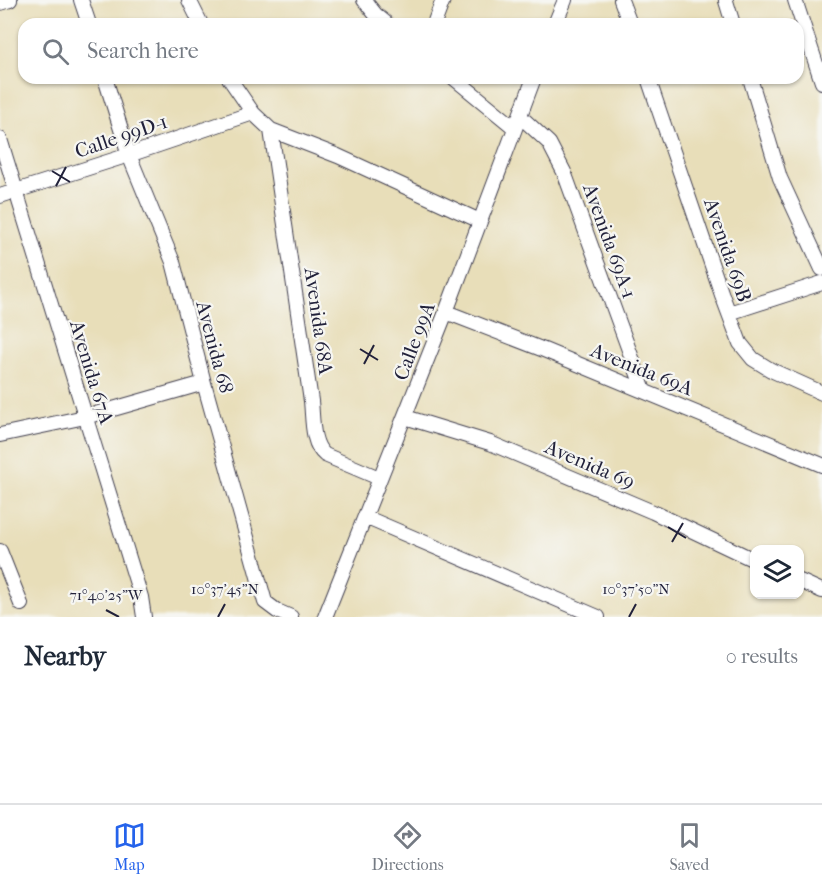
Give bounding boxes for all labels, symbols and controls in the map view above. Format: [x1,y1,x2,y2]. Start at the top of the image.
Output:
search box [18,18,804,84]
icon: search [39,35,72,68]
text: Search here [87,38,199,64]
street label: Calle 99D-1 [72,110,170,163]
street label: Avenida 69A-1 [578,180,641,302]
street label: Avenida 69B [699,194,756,305]
street label: Avenida 68A [299,265,338,377]
street label: Avenida 68 [191,297,238,396]
street label: Calle 99A [389,298,440,383]
street label: Avenida 67A [65,317,118,428]
street label: Avenida 69A [586,338,697,401]
street label: Avenida 69 [541,435,638,494]
map controls [750,545,804,599]
button: layers [750,545,804,599]
text: 10°37'45"N [191,580,260,598]
text: 10°37'50"N [602,580,670,598]
text: 71°40'25"W [69,586,144,604]
text: Nearby [24,641,106,672]
text: 0 results [726,645,798,668]
tab: Map [113,819,146,874]
tab: Directions [372,819,444,874]
tab: Saved [669,819,709,874]

